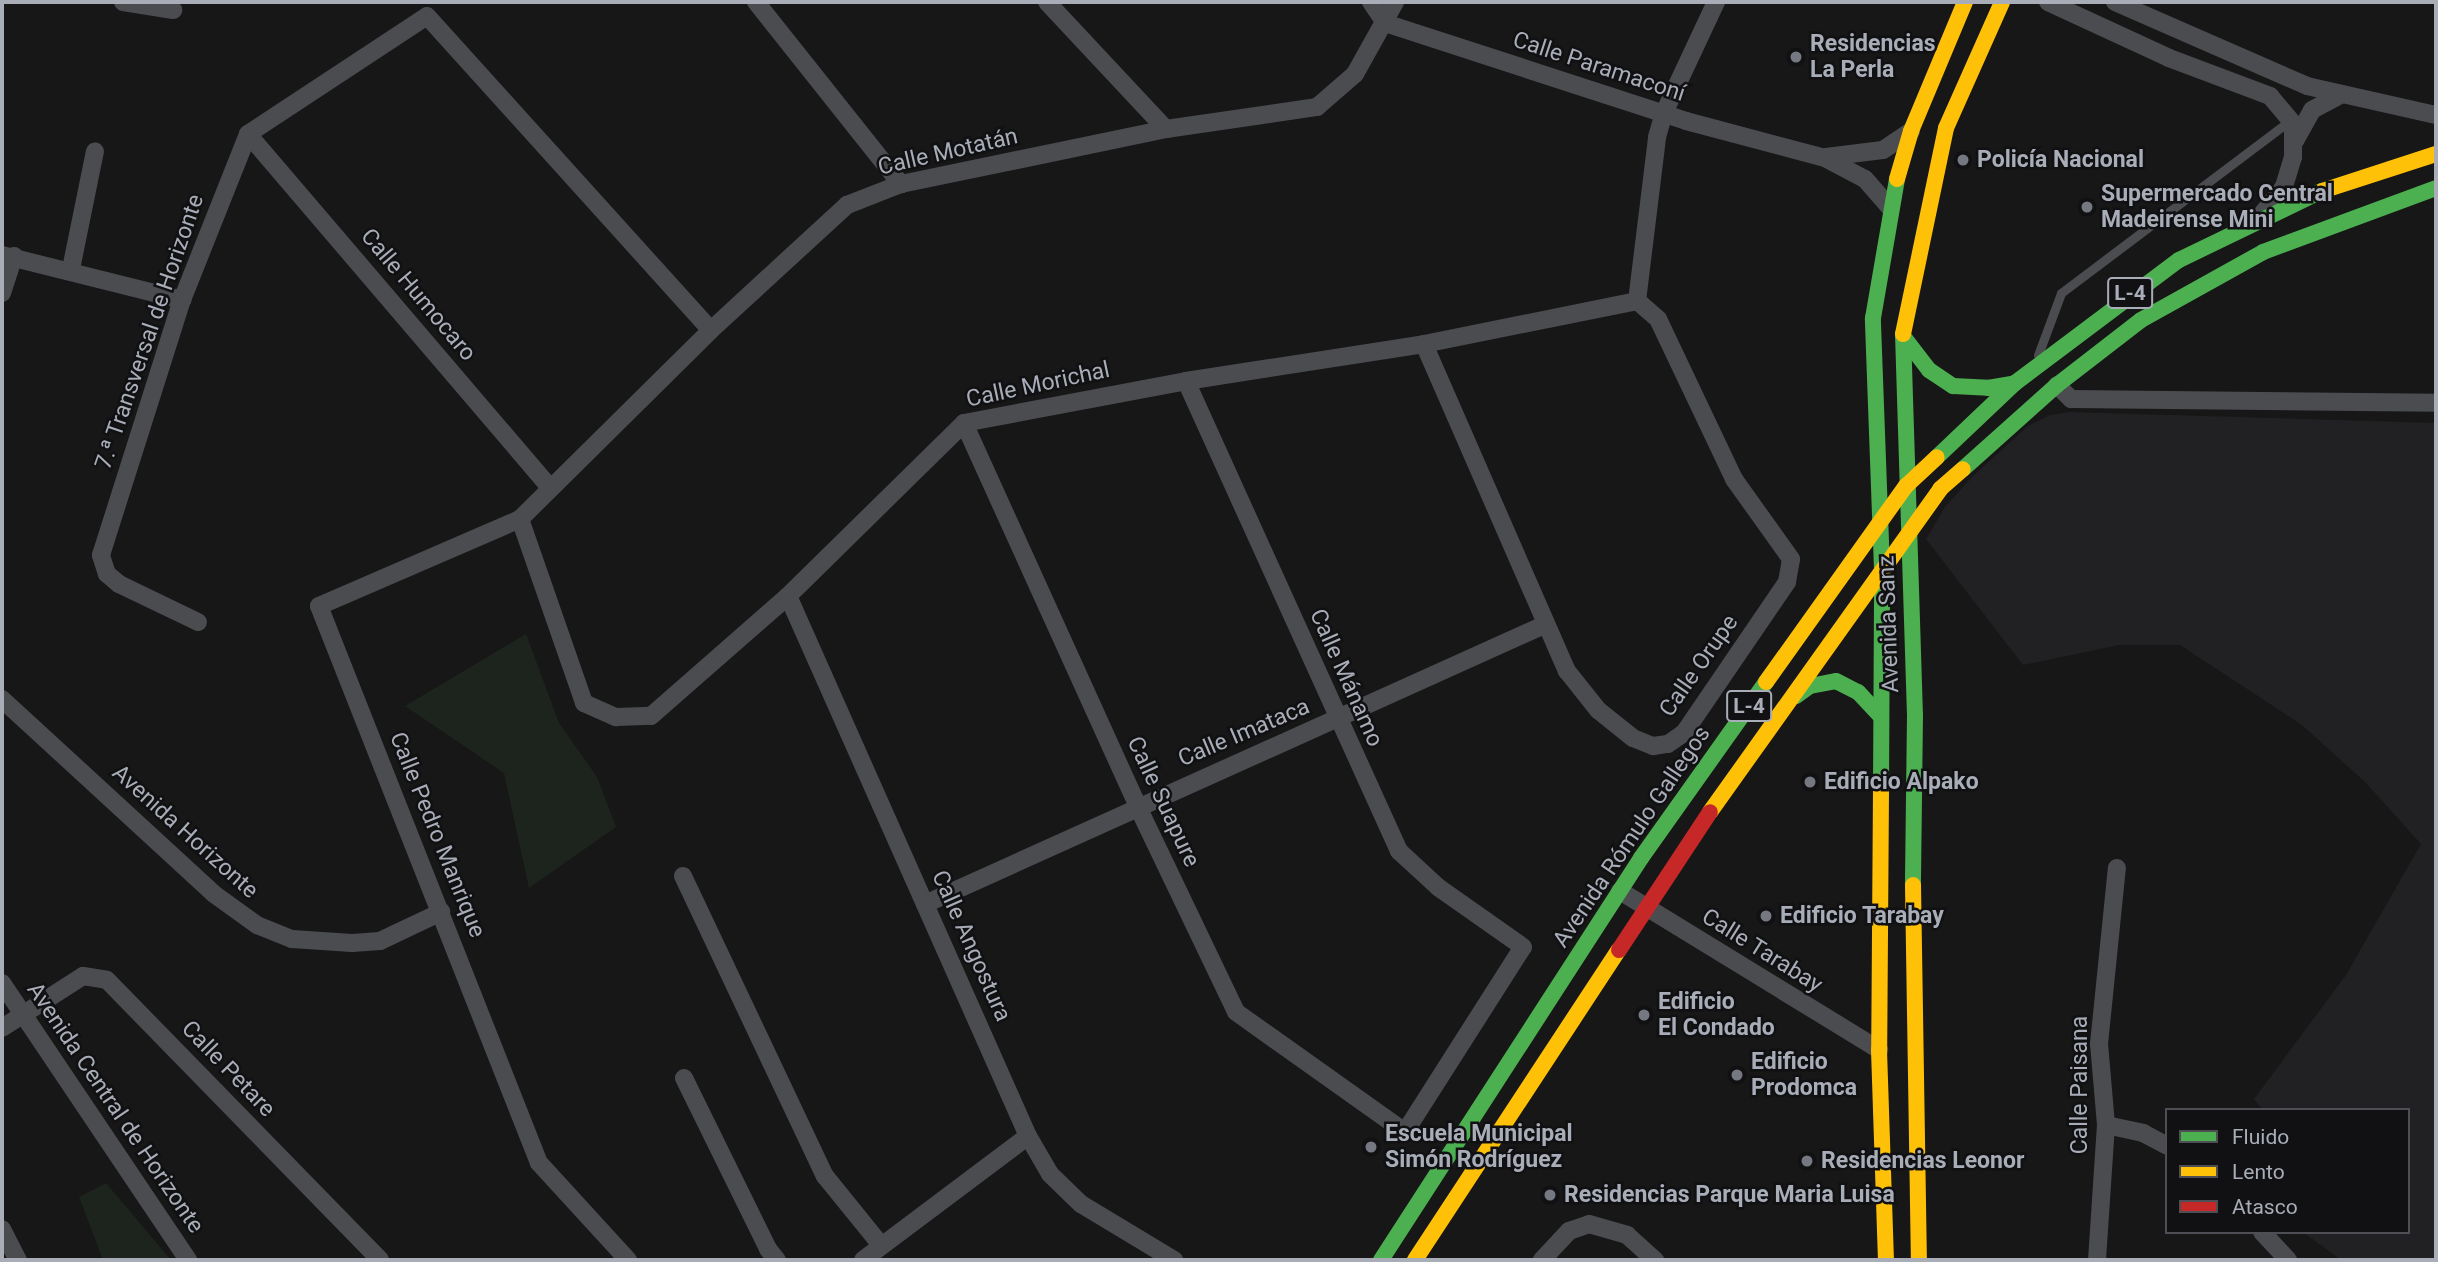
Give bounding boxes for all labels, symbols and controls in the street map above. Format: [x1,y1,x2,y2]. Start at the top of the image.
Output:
street label: Calle Paramaconí [1509,26,1689,108]
place label: Residencias La Perla [1810,30,1936,84]
marker: Residencias La Perla [1788,49,1804,65]
street label: Calle Motatán [875,123,1021,181]
place label: Policía Nacional [1977,146,2144,174]
marker: Policía Nacional [1955,152,1971,168]
place label: Supermercado Central Madeirense Mini [2101,180,2333,234]
street label: 7.ª Transversal de Horizonte [90,191,210,473]
marker: Supermercado Central Madeirense Mini [2079,199,2095,215]
street label: Calle Humocaro [355,223,481,367]
road number: L-4 [2106,276,2154,310]
street label: Calle Morichal [964,356,1112,414]
street label: Avenida Sanz [1873,555,1905,693]
street label: Calle Mánamo [1303,605,1389,751]
street label: Calle Orupe [1654,610,1744,722]
road number: L-4 [1724,688,1774,724]
street label: Calle Imataca [1174,693,1314,773]
street label: Avenida Rómulo Gallegos [1548,721,1716,953]
street label: Calle Pedro Manrique [383,728,491,942]
street label: Calle Suapure [1121,732,1205,872]
street label: Avenida Horizonte [106,759,264,905]
place label: Edificio Alpako [1824,768,1979,796]
marker: Edificio Alpako [1802,774,1818,790]
street label: Calle Angostura [925,866,1017,1026]
place label: Edificio Tarabay [1780,902,1944,930]
street label: Calle Tarabay [1696,903,1828,999]
marker: Edificio Tarabay [1758,908,1774,924]
street label: Avenida Central de Horizonte [21,977,209,1239]
place label: Edificio El Condado [1658,988,1775,1042]
marker: Edificio El Condado [1636,1007,1652,1023]
street label: Calle Petare [175,1015,281,1123]
street label: Calle Paisana [2066,1016,2094,1154]
place label: Edificio Prodomca [1751,1048,1857,1102]
marker: Edificio Prodomca [1729,1067,1745,1083]
legend [2165,1108,2410,1234]
place label: Escuela Municipal Simón Rodríguez [1385,1120,1573,1174]
text: Fluido [2232,1125,2289,1149]
marker: Escuela Municipal Simón Rodríguez [1363,1139,1379,1155]
place label: Residencias Leonor [1821,1147,2024,1175]
marker: Residencias Leonor [1799,1153,1815,1169]
text: Lento [2232,1160,2285,1184]
place label: Residencias Parque Maria Luisa [1564,1181,1895,1209]
marker: Residencias Parque Maria Luisa [1542,1187,1558,1203]
text: Atasco [2232,1195,2298,1219]

